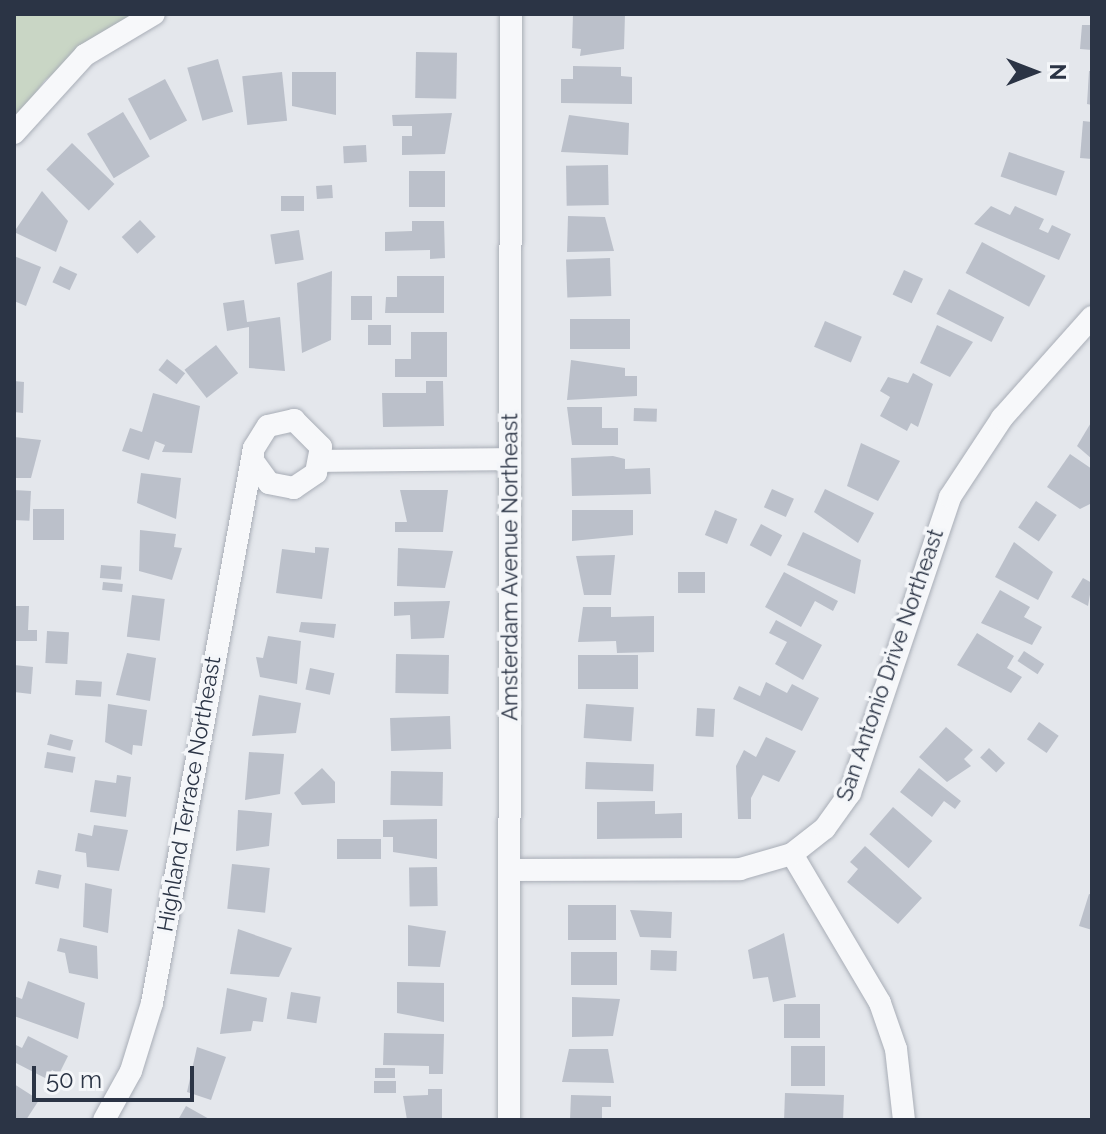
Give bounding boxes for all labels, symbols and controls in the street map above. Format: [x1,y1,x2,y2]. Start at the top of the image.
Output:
north arrow [994,32,1074,112]
text: N [1045,64,1071,80]
street label: Amsterdam Avenue Northeast [497,413,523,721]
street label: San Antonio Drive Northeast [831,525,949,805]
street label: Highland Terrace Northeast [152,654,226,934]
scale bar [36,1050,198,1100]
text: 50 m [46,1065,102,1094]

